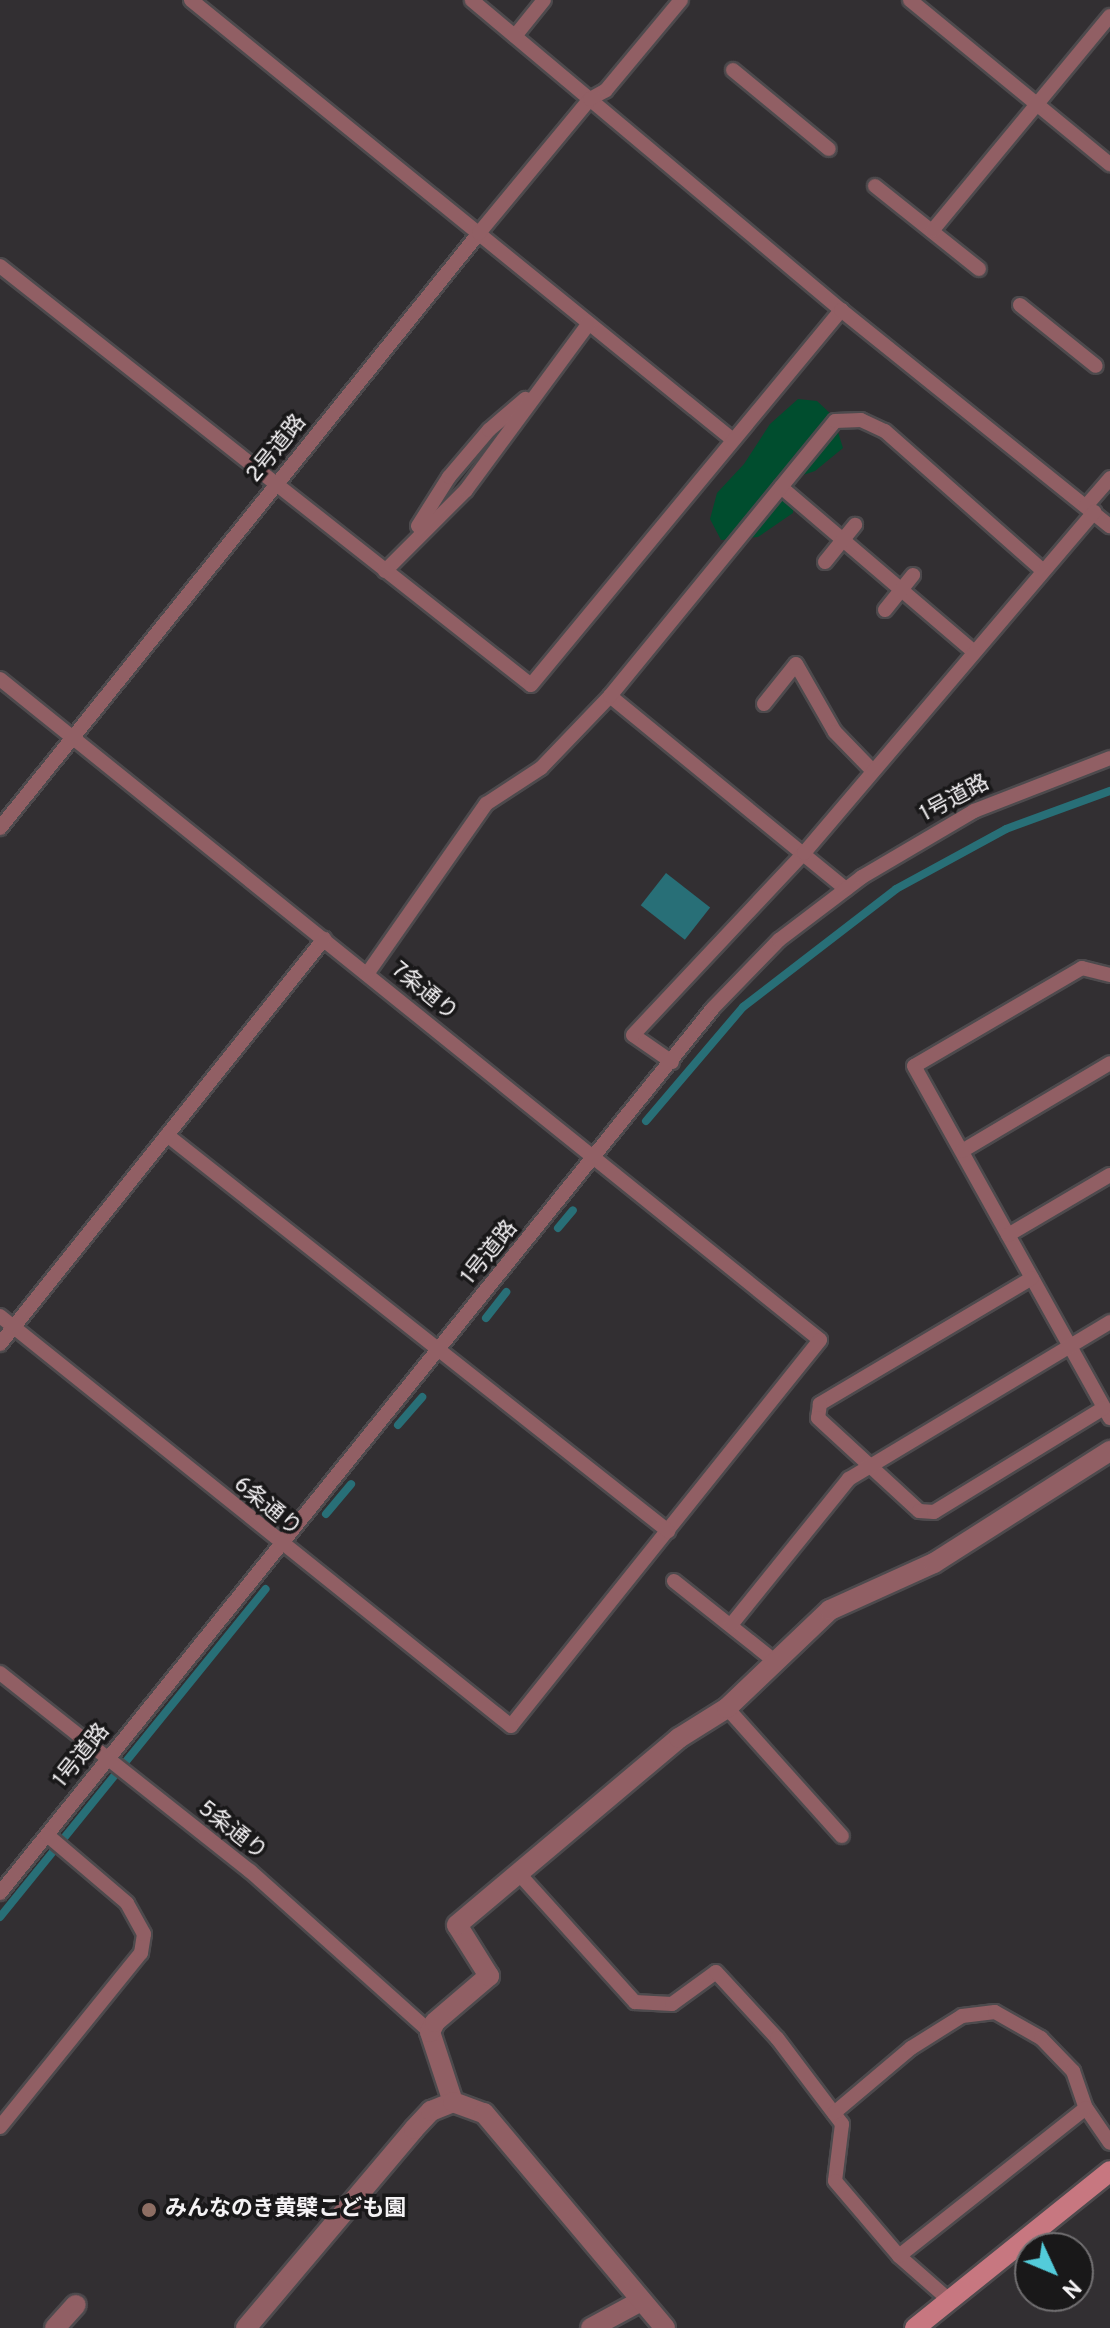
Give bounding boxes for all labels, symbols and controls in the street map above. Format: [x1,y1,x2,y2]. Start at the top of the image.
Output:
street label: 2号道路 [242,410,312,488]
street label: 1号道路 [916,770,994,828]
street label: 7条通り [386,957,462,1027]
street label: 1号道路 [456,1216,524,1290]
street label: 6条通り [228,1472,306,1542]
street label: 1号道路 [48,1719,116,1793]
street label: 5条通り [192,1796,272,1866]
place label: みんなのき黄檗こども園 [165,2197,407,2223]
marker: みんなのき黄檗こども園 [140,2201,158,2219]
north arrow [1014,2232,1094,2312]
text: N [1055,2273,1085,2303]

